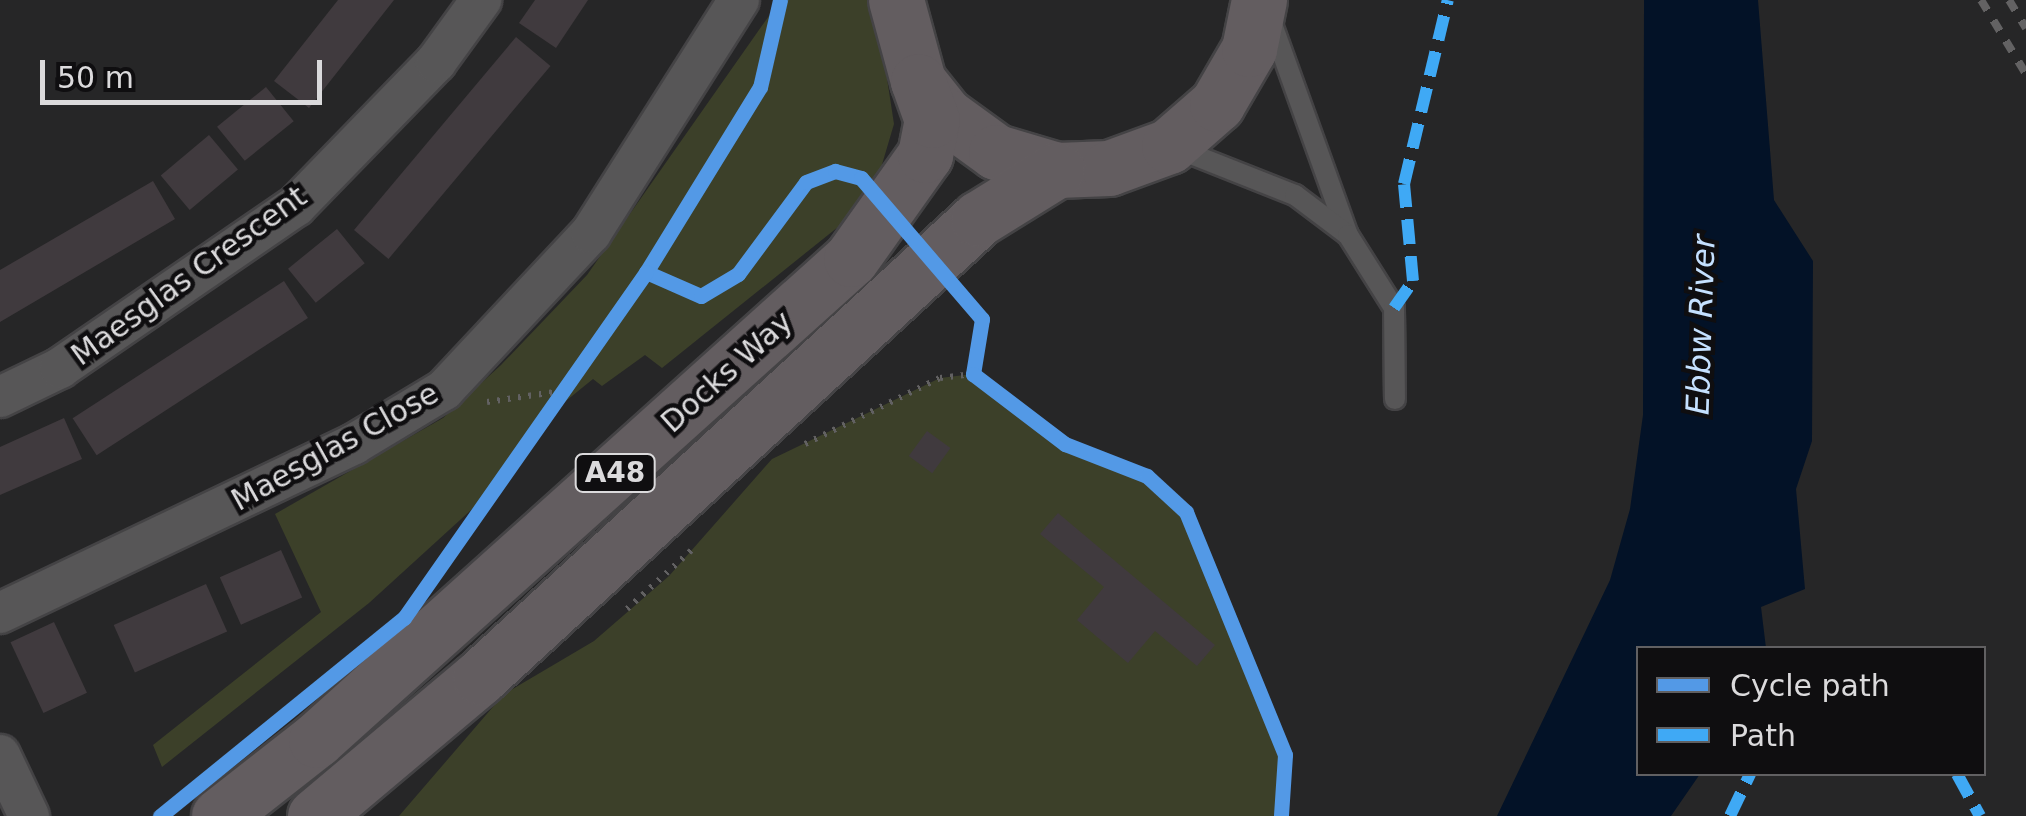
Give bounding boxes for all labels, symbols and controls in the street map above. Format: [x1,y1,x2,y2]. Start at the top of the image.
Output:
scale bar [45,40,328,102]
text: 50 m [57,60,134,95]
street label: Maesglas Crescent [64,179,314,373]
water label: Ebbw River [1679,234,1723,416]
street label: Docks Way [654,304,800,440]
street label: Maesglas Close [225,375,445,519]
road number: A48 [572,450,658,496]
legend [1636,646,1986,776]
text: Cycle path [1730,668,1890,703]
text: Path [1730,718,1796,753]

